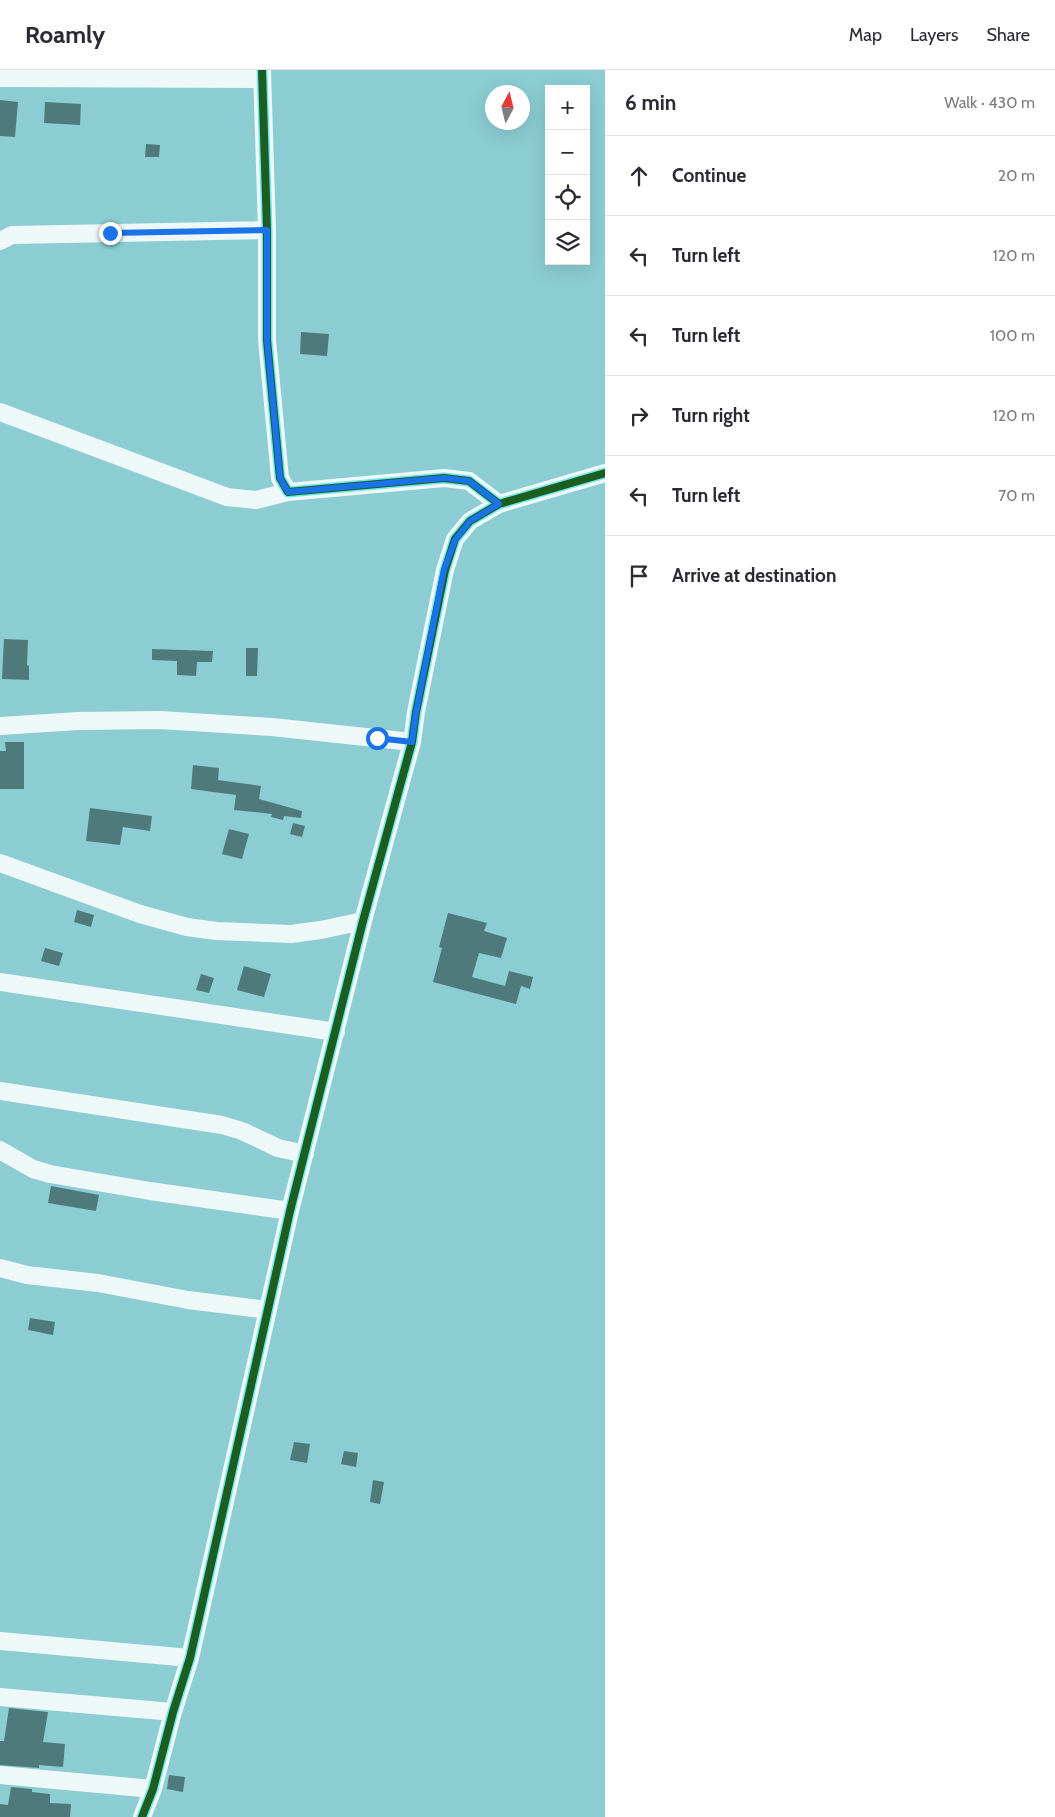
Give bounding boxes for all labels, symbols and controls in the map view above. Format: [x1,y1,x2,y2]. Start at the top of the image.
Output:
text: Roamly [25,20,105,49]
text: Map [849,24,882,46]
text: Layers [910,24,959,46]
text: Share [987,24,1030,46]
north arrow [485,85,530,130]
map controls [545,85,590,265]
button: + [545,85,590,130]
text: 6 min [625,90,676,115]
text: Walk · 430 m [944,93,1035,112]
button: − [545,130,590,175]
icon: ahead [625,162,653,190]
text: Continue [672,164,746,187]
text: 20 m [998,166,1035,185]
button: locate [545,175,590,220]
button: layers [545,220,590,265]
route end [99,222,122,245]
icon: left [625,242,653,270]
text: Turn left [672,244,740,267]
text: 120 m [993,246,1035,265]
icon: left [625,322,653,350]
text: Turn left [672,324,740,347]
text: 100 m [990,326,1035,345]
icon: right [625,402,653,430]
text: Turn right [672,404,750,427]
text: 120 m [993,406,1035,425]
icon: left [625,482,653,510]
text: Turn left [672,484,740,507]
text: 70 m [998,486,1035,505]
icon: arrive [625,562,653,590]
text: Arrive at destination [672,564,836,587]
route start [366,727,389,750]

